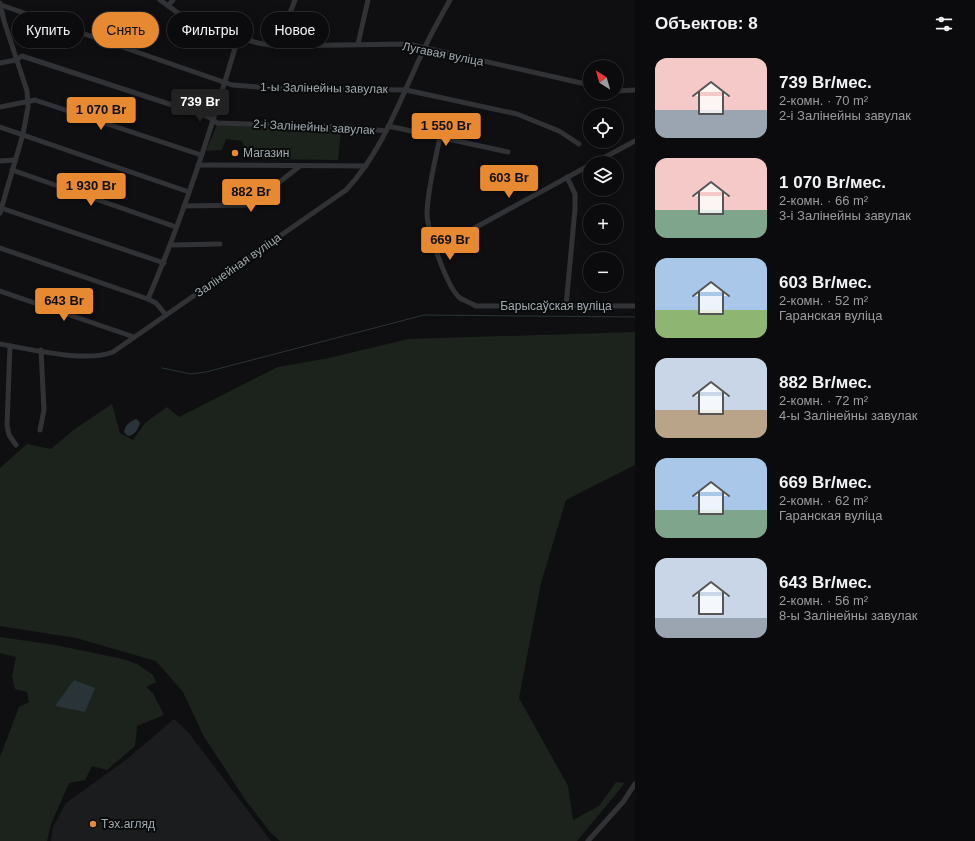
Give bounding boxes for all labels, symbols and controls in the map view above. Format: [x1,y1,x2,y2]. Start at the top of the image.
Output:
chip: Купить [12,12,84,48]
chip: Снять [92,12,159,48]
chip: Фильтры [167,12,253,48]
chip: Новое [261,12,329,48]
icon: filters [933,13,955,35]
text: Объектов: 8 [655,14,758,33]
street label: Лугавая вуліца [401,39,485,69]
north arrow [583,60,623,100]
map controls [583,60,623,292]
text: 739 Br/мес. [779,73,872,92]
icon: home [687,74,735,122]
street label: 1-ы Залінейны завулак [260,80,389,96]
pin: 739 Br [167,89,233,123]
text: 2-комн. · 70 m² [779,93,868,108]
text: 739 Br [180,94,220,109]
pin: 1 070 Br [60,97,142,131]
text: 1 070 Br [76,102,126,117]
button: locate [583,108,623,148]
text: 2-і Залінейны завулак [779,108,911,123]
pin: 1 550 Br [405,113,487,147]
street label: 2-і Залінейны завулак [253,117,376,137]
text: 1 550 Br [421,118,471,133]
place label: Магазин [243,146,289,160]
marker: Магазин [230,148,240,158]
button: layers [583,156,623,196]
pin: 603 Br [476,165,542,199]
text: 603 Br [489,170,529,185]
pin: 1 930 Br [50,173,132,207]
text: 1 070 Br/мес. [779,173,886,192]
icon: home [687,174,735,222]
text: 1 930 Br [66,178,116,193]
pin: 882 Br [218,179,284,213]
text: 882 Br [231,184,271,199]
text: 2-комн. · 66 m² [779,193,868,208]
button: + [583,204,623,244]
text: 3-і Залінейны завулак [779,208,911,223]
pin: 669 Br [417,227,483,261]
street label: Залінейная вуліца [192,230,284,300]
text: 669 Br [430,232,470,247]
button: − [583,252,623,292]
text: 603 Br/мес. [779,273,872,292]
icon: home [687,274,735,322]
pin: 643 Br [31,288,97,322]
text: 643 Br [44,293,84,308]
text: 2-комн. · 52 m² [779,293,868,308]
street label: Барысаўская вуліца [500,299,612,313]
text: Гаранская вуліца [779,308,883,323]
text: 882 Br/мес. [779,373,872,392]
icon: home [687,374,735,422]
text: 2-комн. · 72 m² [779,393,868,408]
text: 4-ы Залінейны завулак [779,408,917,423]
text: 669 Br/мес. [779,473,872,492]
icon: home [687,474,735,522]
text: 2-комн. · 62 m² [779,493,868,508]
text: Гаранская вуліца [779,508,883,523]
text: 643 Br/мес. [779,573,872,592]
icon: home [687,574,735,622]
text: 2-комн. · 56 m² [779,593,868,608]
text: 8-ы Залінейны завулак [779,608,917,623]
place label: Тэх.агляд [101,817,155,831]
marker: Тэх.агляд [88,819,98,829]

